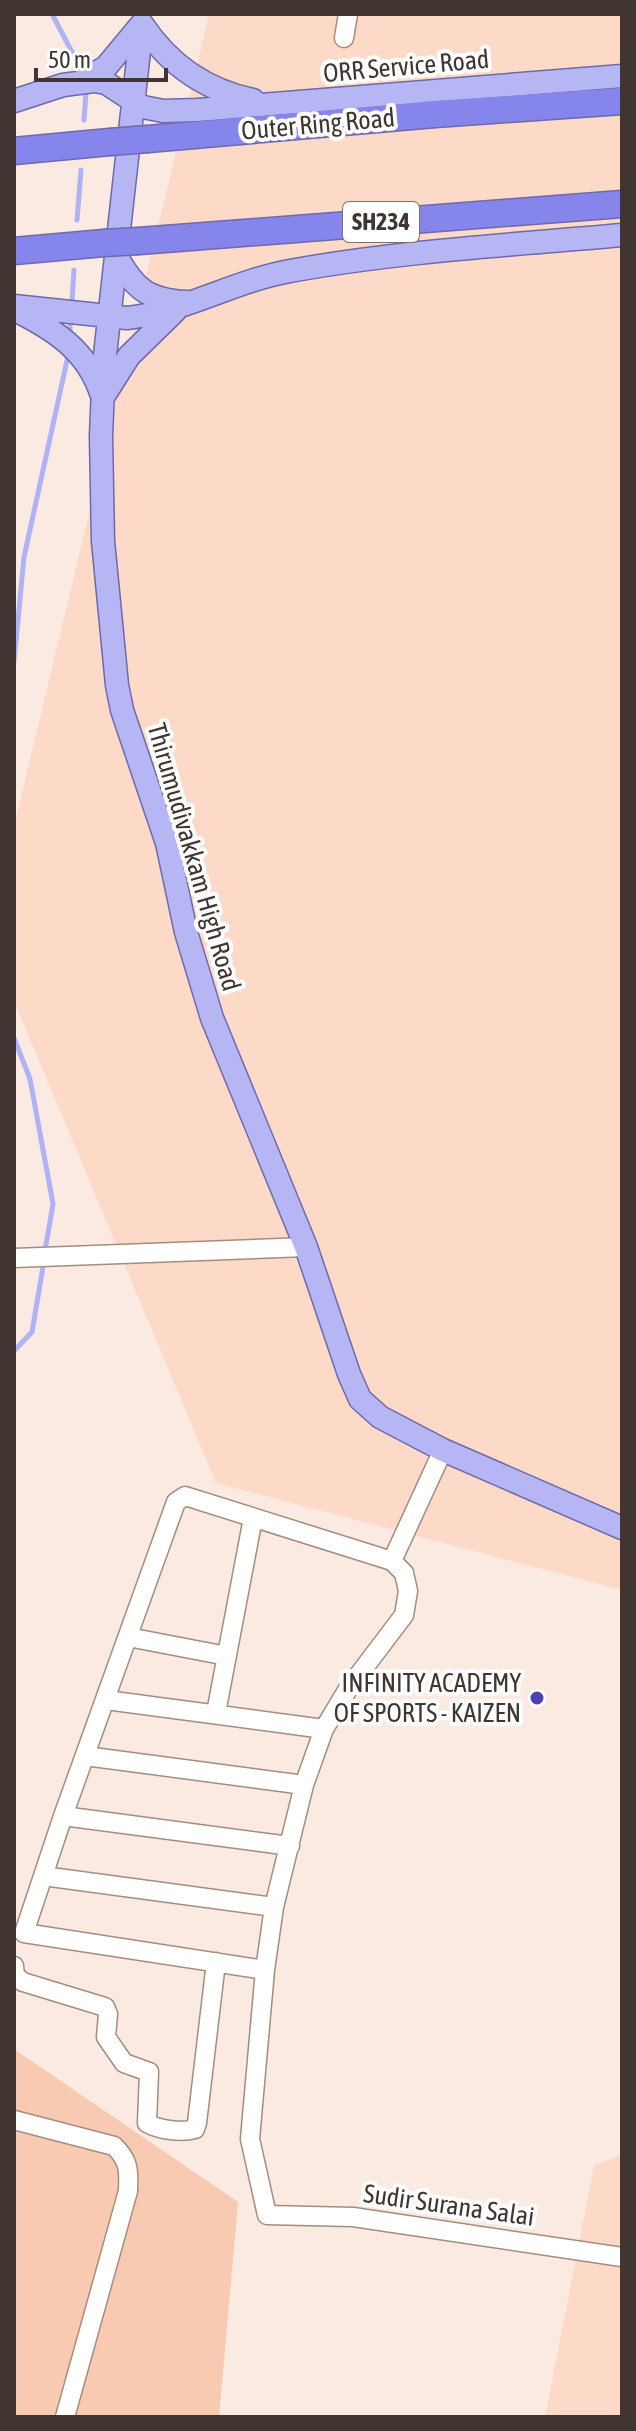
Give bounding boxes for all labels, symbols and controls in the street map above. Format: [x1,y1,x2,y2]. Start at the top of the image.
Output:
scale bar [36,32,166,82]
street label: ORR Service Road [322,44,490,88]
text: 50 m [48,46,91,73]
street label: Outer Ring Road [240,102,396,146]
road number: SH234 [343,202,419,242]
street label: Thirumudivakkam High Road [141,720,247,994]
place label: INFINITY ACADEMY OF SPORTS - KAIZEN [334,1668,521,1728]
marker: INFINITY ACADEMY OF SPORTS - KAIZEN [528,1689,546,1707]
street label: Sudir Surana Salai [362,2178,536,2232]

